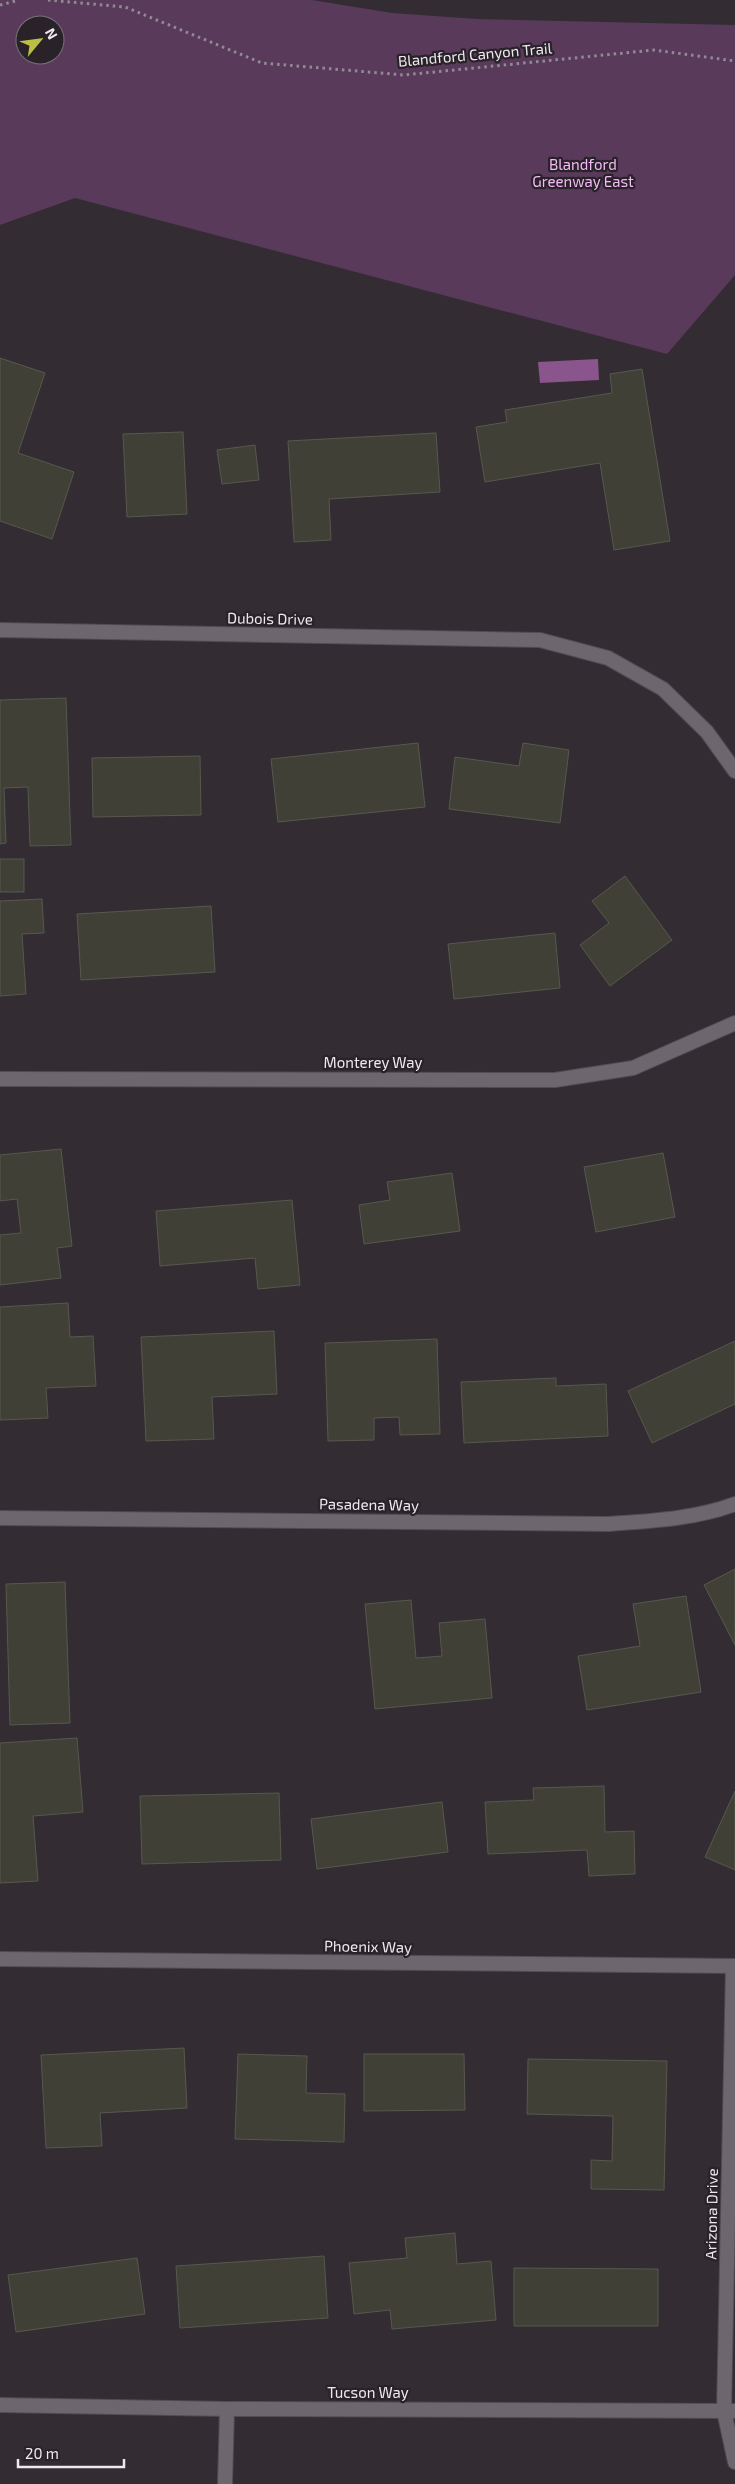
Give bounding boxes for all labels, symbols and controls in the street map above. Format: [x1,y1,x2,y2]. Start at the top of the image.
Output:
north arrow [15,15,65,65]
text: N [42,25,62,42]
street label: Blandford Canyon Trail [397,38,553,70]
park label: Blandford Greenway East [532,155,634,190]
street label: Dubois Drive [227,608,313,628]
street label: Monterey Way [324,1053,423,1071]
street label: Pasadena Way [319,1494,419,1514]
street label: Phoenix Way [324,1936,412,1956]
street label: Arizona Drive [701,2168,721,2260]
street label: Tucson Way [327,2383,409,2401]
scale bar [18,2436,124,2468]
text: 20 m [25,2444,59,2462]

